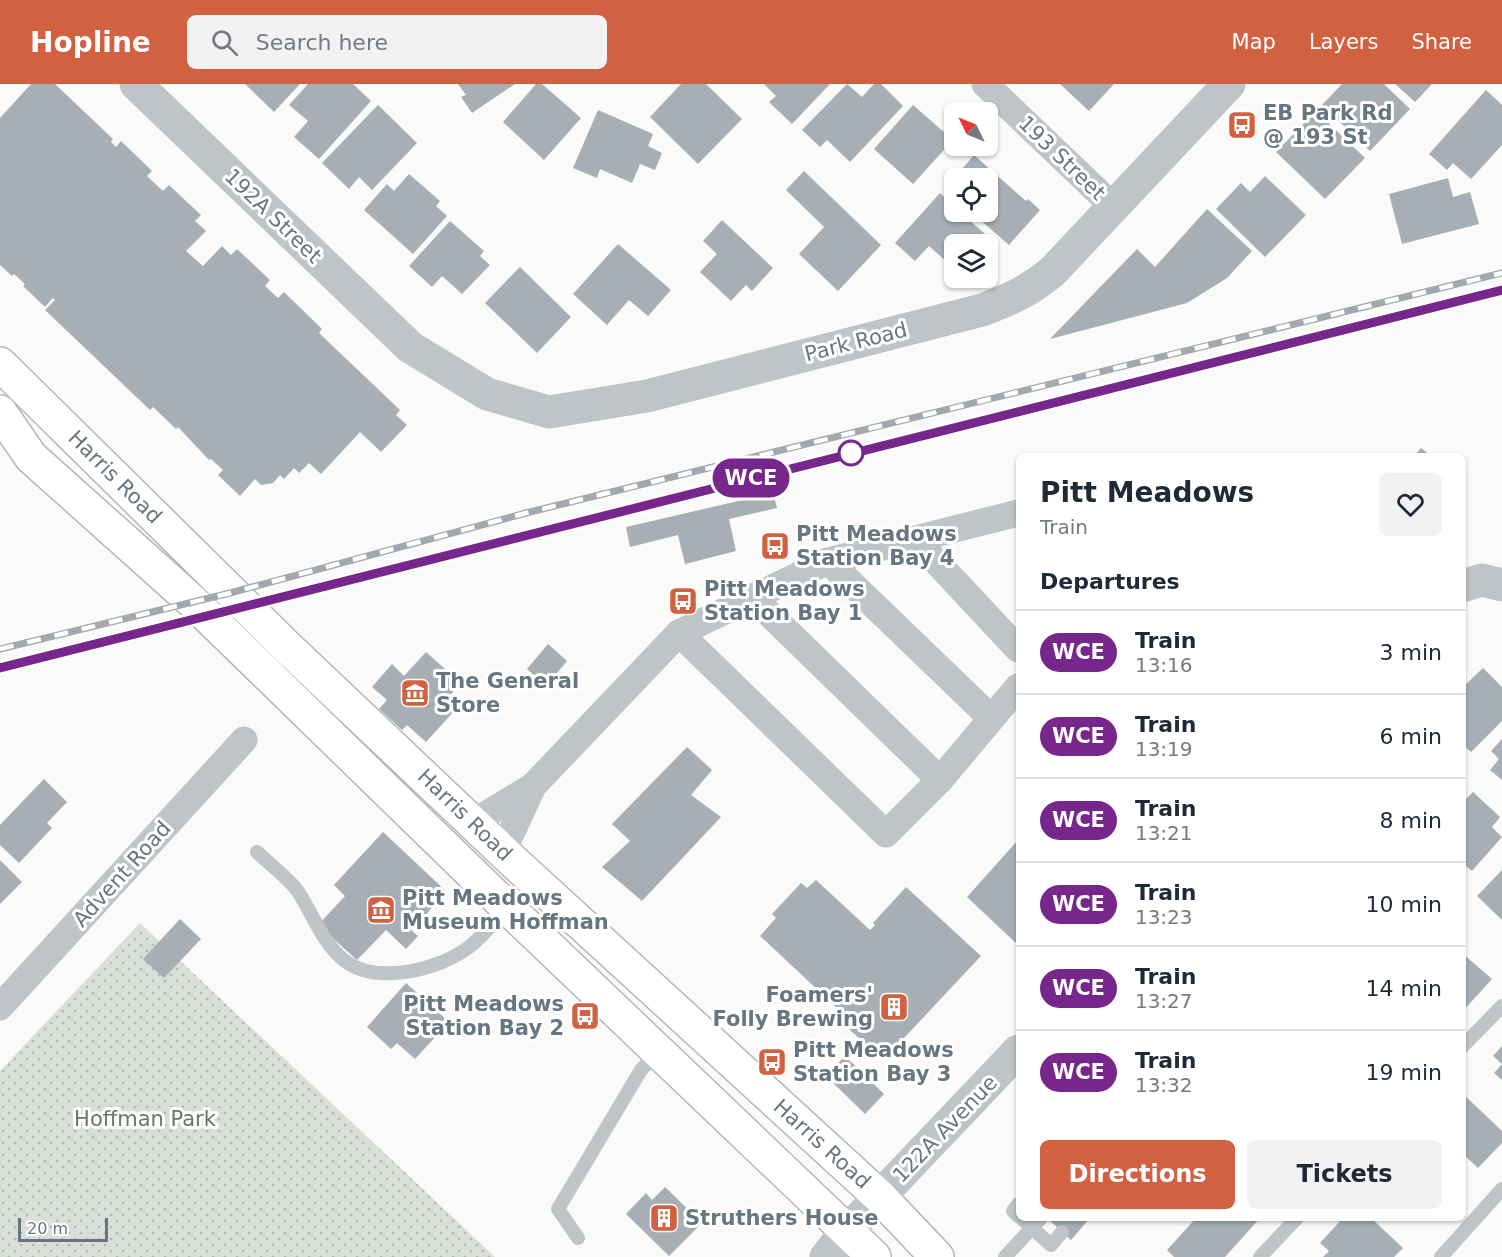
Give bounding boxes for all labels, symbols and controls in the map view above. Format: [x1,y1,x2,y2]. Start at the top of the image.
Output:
search box [187,15,607,69]
text: Hopline [30,26,151,59]
icon: search [208,26,241,59]
text: Search here [256,30,388,55]
text: Map [1232,30,1276,54]
text: Layers [1309,30,1378,54]
text: Share [1411,30,1472,54]
place label: EB Park Rd @ 193 St [1263,101,1393,149]
north arrow [944,102,998,156]
map controls [944,102,998,288]
bus stop icon: EB Park Rd @ 193 St [1226,109,1258,141]
street label: 193 Street [1014,111,1110,205]
street label: 192A Street [220,164,326,268]
button: locate [944,168,998,222]
button: layers [944,234,998,288]
street label: Park Road [802,318,910,366]
street label: Harris Road [63,425,167,529]
unlabelled marker [838,440,864,466]
line badge: WCE [716,458,786,498]
text: WCE [725,466,777,490]
button: heart [1379,473,1442,536]
text: Pitt Meadows [1040,476,1254,509]
text: Train [1040,515,1088,539]
place label: Pitt Meadows Station Bay 4 [796,522,957,570]
bus stop icon: Pitt Meadows Station Bay 4 [759,530,791,562]
text: Departures [1040,569,1180,594]
place label: Pitt Meadows Station Bay 1 [704,577,865,625]
bus stop icon: Pitt Meadows Station Bay 1 [667,585,699,617]
text: Train [1135,628,1196,653]
text: WCE [1052,640,1105,664]
text: 3 min [1380,640,1442,665]
text: 13:16 [1135,653,1193,677]
place label: The General Store [436,669,579,717]
museum icon: The General Store [399,677,431,709]
text: Train [1135,712,1196,737]
text: WCE [1052,724,1105,748]
text: 6 min [1380,724,1442,749]
text: 13:19 [1135,737,1193,761]
street label: Harris Road [413,764,517,866]
text: Train [1135,796,1196,821]
text: WCE [1052,808,1105,832]
text: 8 min [1380,808,1442,833]
street label: Advent Road [68,816,176,932]
text: 13:21 [1135,821,1193,845]
text: Train [1135,880,1196,905]
place label: Pitt Meadows Museum Hoffman [402,886,609,934]
text: WCE [1052,892,1105,916]
text: 10 min [1366,892,1442,917]
museum icon: Pitt Meadows Museum Hoffman [365,894,397,926]
text: 13:23 [1135,905,1193,929]
text: Train [1135,964,1196,989]
text: WCE [1052,976,1105,1000]
text: 14 min [1366,976,1442,1001]
place label: Foamers' Folly Brewing [712,983,873,1031]
text: 13:27 [1135,989,1193,1013]
building icon: Foamers' Folly Brewing [878,991,910,1023]
place label: Pitt Meadows Station Bay 2 [403,992,564,1040]
bus stop icon: Pitt Meadows Station Bay 2 [569,1000,601,1032]
place label: Pitt Meadows Station Bay 3 [793,1038,954,1086]
bus stop icon: Pitt Meadows Station Bay 3 [756,1046,788,1078]
text: Train [1135,1048,1196,1073]
text: WCE [1052,1060,1105,1084]
text: 19 min [1366,1060,1442,1085]
street label: 122A Avenue [888,1071,1002,1187]
text: 13:32 [1135,1073,1193,1097]
street label: Harris Road [769,1094,875,1194]
park label: Hoffman Park [74,1107,217,1131]
button: Directions [1040,1140,1235,1209]
button: Tickets [1247,1140,1442,1209]
building icon: Struthers House [648,1202,680,1234]
place label: Struthers House [685,1206,879,1230]
scale bar [18,1215,108,1242]
text: 20 m [27,1219,68,1238]

